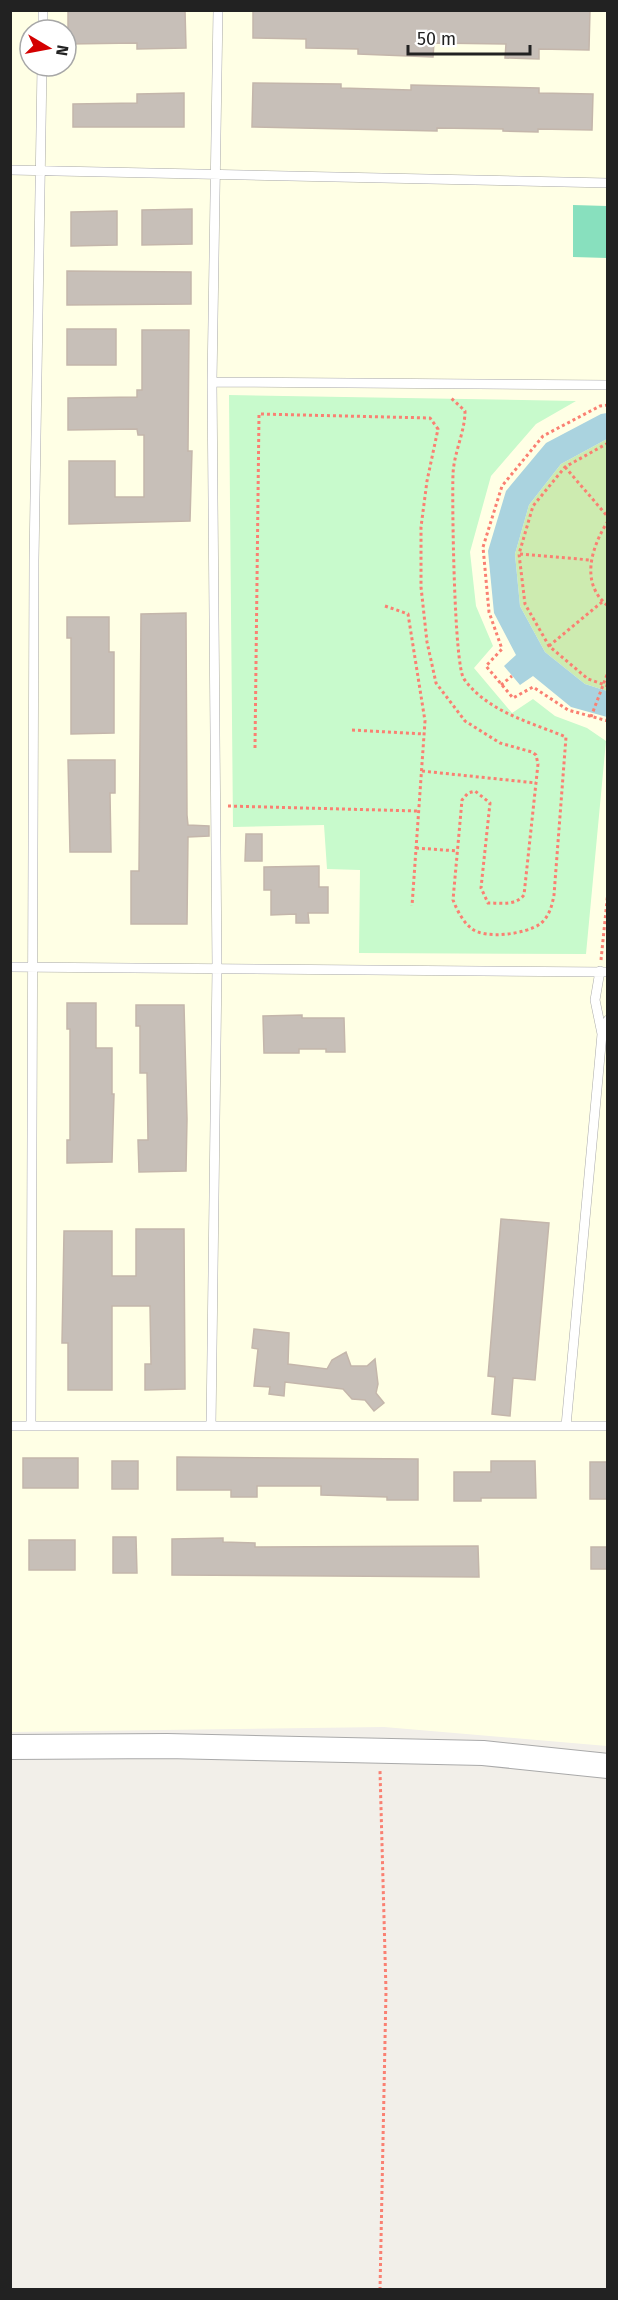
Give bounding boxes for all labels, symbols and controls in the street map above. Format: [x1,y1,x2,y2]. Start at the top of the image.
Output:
north arrow [18,18,78,78]
scale bar [408,18,530,56]
text: 50 m [417,28,456,50]
text: N [52,44,73,57]

